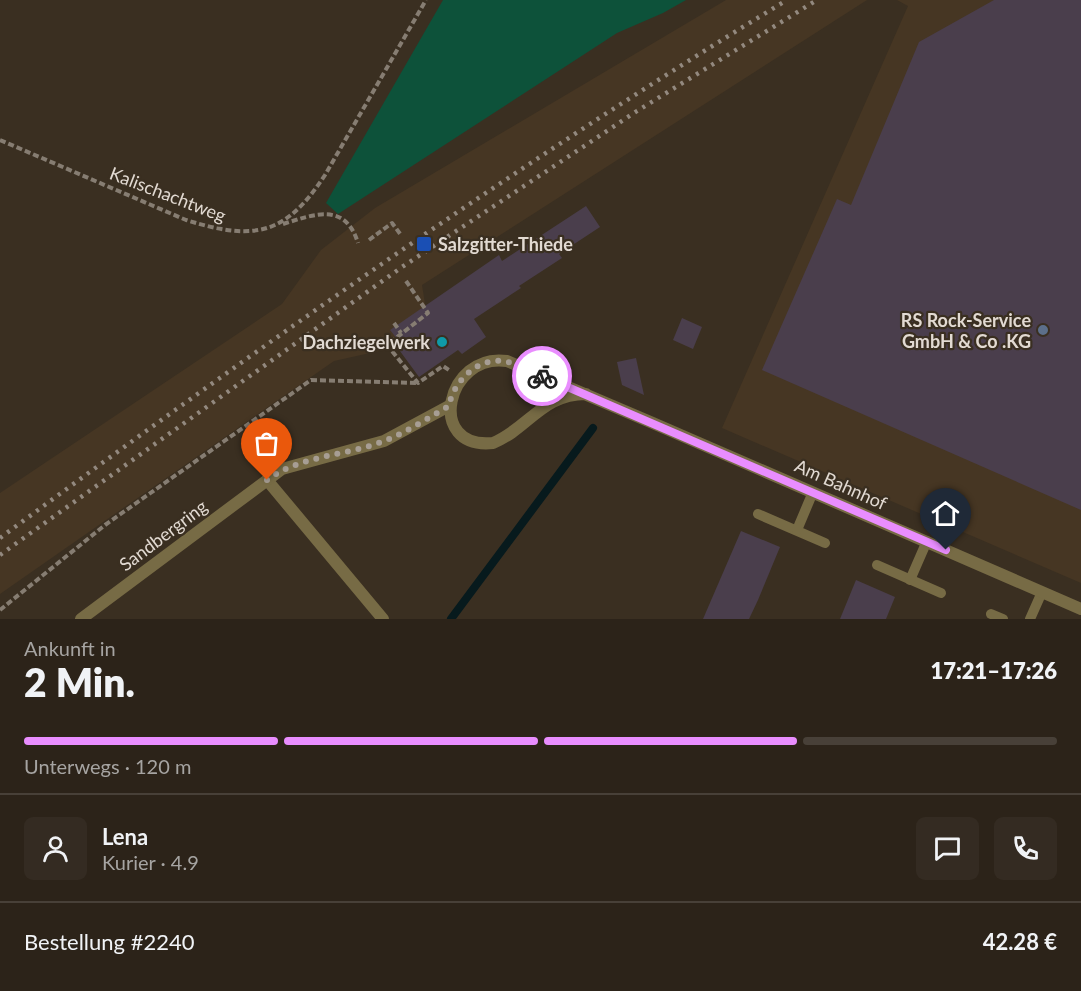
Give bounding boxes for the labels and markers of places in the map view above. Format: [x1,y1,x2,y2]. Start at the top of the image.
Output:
place label: Salzgitter-Thiede [438,233,573,255]
marker: Salzgitter-Thiede [415,235,433,253]
place label: RS Rock-Service GmbH & Co .KG [901,309,1031,352]
marker: RS Rock-Service GmbH & Co .KG [1036,323,1050,337]
place label: Dachziegelwerk [302,331,430,353]
marker: Dachziegelwerk [435,335,449,349]
pin [241,418,292,480]
pin [920,488,971,550]

